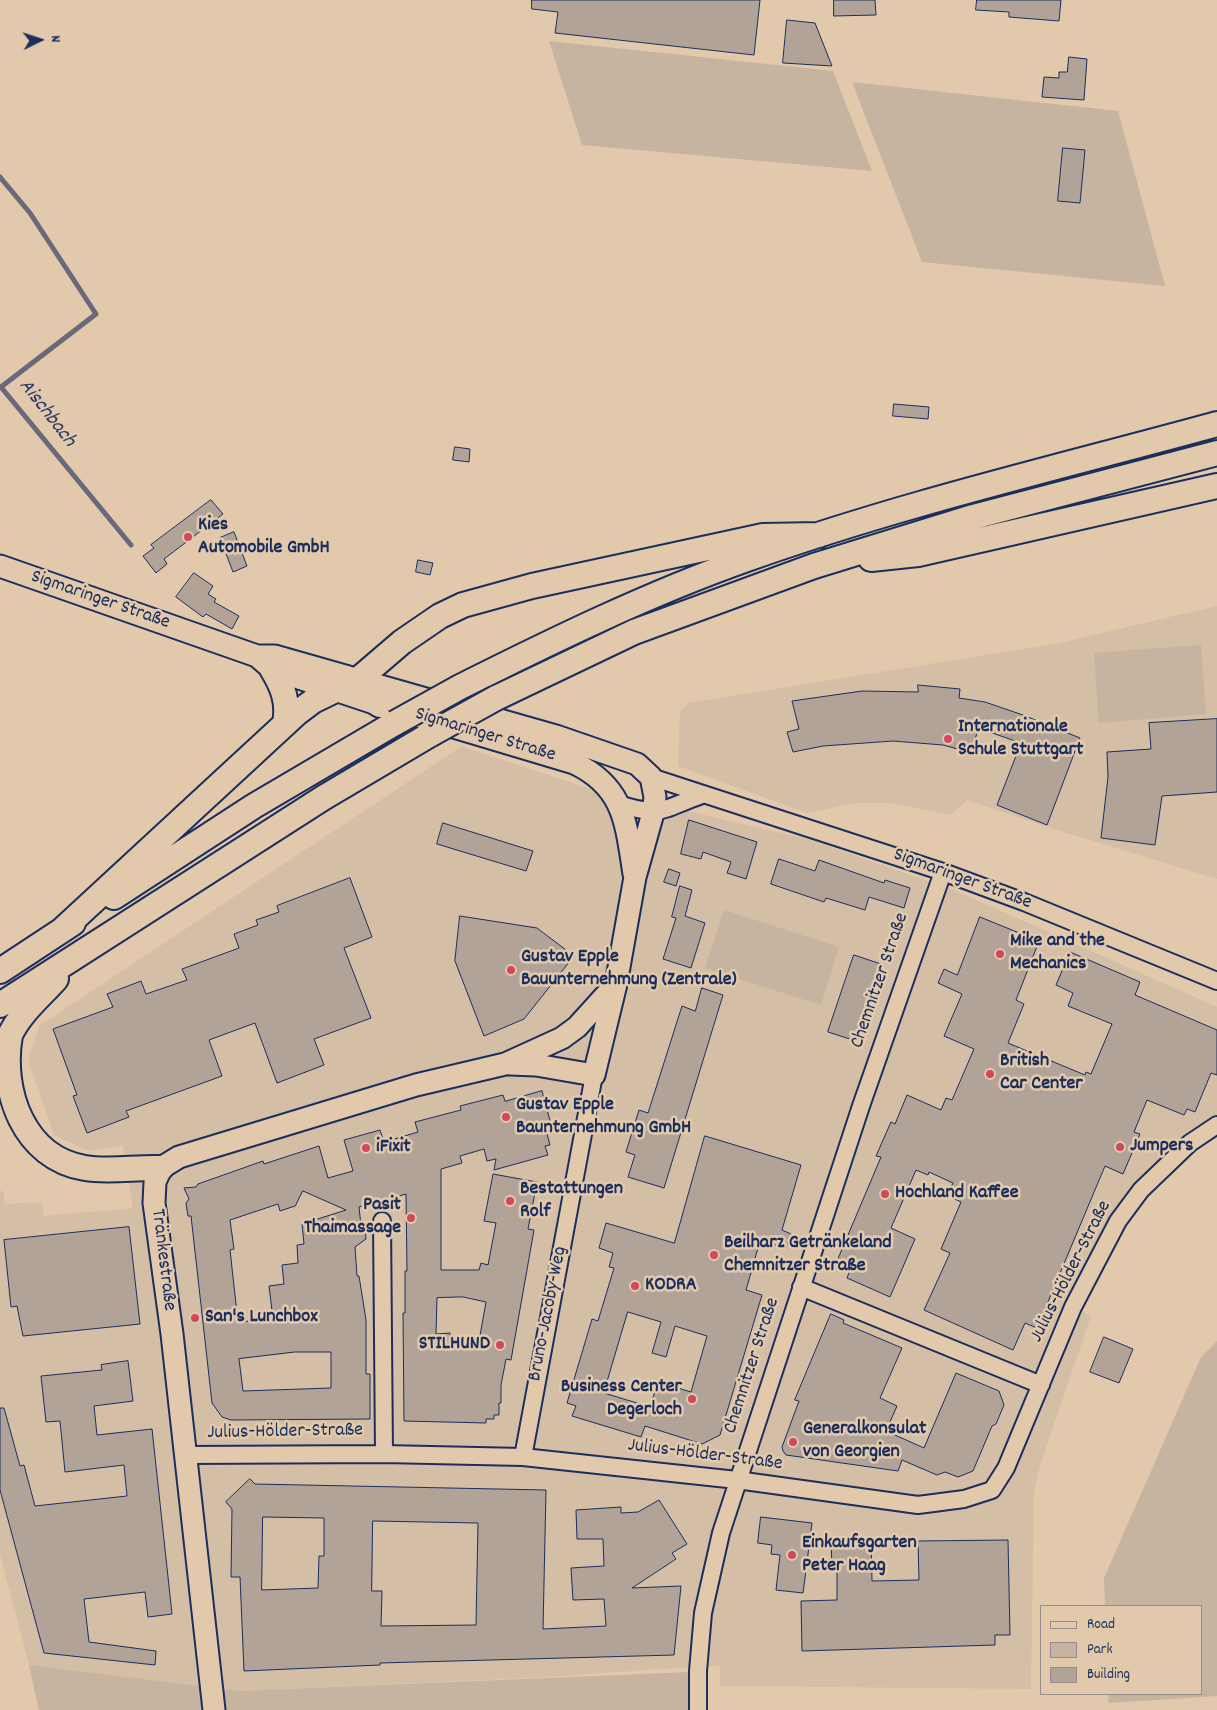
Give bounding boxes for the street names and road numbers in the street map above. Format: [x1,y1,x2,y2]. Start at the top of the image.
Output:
street label: Sigmaringer Straße [27,566,173,636]
street label: Sigmaringer Straße [412,703,558,769]
street label: Sigmaringer Straße [890,844,1034,916]
street label: Chemnitzer Straße [847,910,915,1052]
street label: Julius-Hölder-Straße [1026,1197,1118,1347]
street label: Tränkestraße [144,1208,180,1312]
street label: Bruno-Jacoby-Weg [524,1245,574,1383]
street label: Chemnitzer Straße [720,1295,786,1437]
street label: Julius-Hölder-Straße [207,1420,363,1446]
street label: Julius-Hölder-Straße [626,1435,784,1477]

